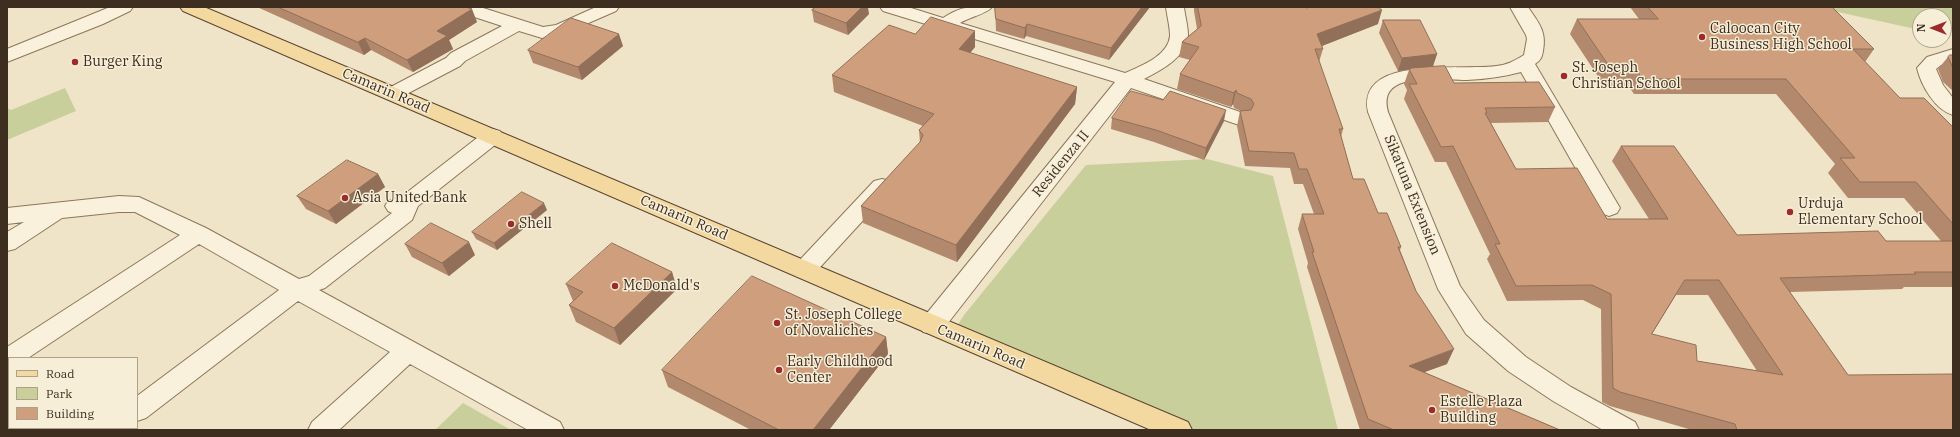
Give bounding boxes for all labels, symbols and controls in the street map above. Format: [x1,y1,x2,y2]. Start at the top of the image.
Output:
north arrow [1912,8,1952,48]
place label: Caloocan City Business High School [1710,21,1852,54]
text: N [1914,24,1928,32]
marker: Caloocan City Business High School [1697,32,1707,42]
place label: Burger King [83,54,162,70]
marker: Burger King [70,57,80,67]
place label: St. Joseph Christian School [1572,60,1681,92]
street label: Camarin Road [340,65,432,117]
marker: St. Joseph Christian School [1559,71,1569,81]
street label: Residenza II [1029,127,1093,201]
street label: Sikatuna Extension [1380,132,1444,258]
place label: Asia United Bank [353,190,467,206]
street label: Camarin Road [638,192,730,244]
marker: Asia United Bank [340,193,350,203]
place label: Urduja Elementary School [1798,196,1923,228]
marker: Urduja Elementary School [1785,207,1795,217]
place label: Shell [519,216,552,232]
marker: Shell [506,219,516,229]
place label: McDonald's [623,278,700,294]
marker: McDonald's [610,281,620,291]
place label: St. Joseph College of Novaliches [785,307,902,340]
marker: St. Joseph College of Novaliches [772,318,782,328]
street label: Camarin Road [935,321,1027,373]
place label: Early Childhood Center [787,354,893,386]
legend [8,357,138,429]
marker: Early Childhood Center [774,365,784,375]
text: Road [46,366,75,381]
text: Park [46,386,72,401]
place label: Estelle Plaza Building [1440,394,1523,426]
marker: Estelle Plaza Building [1427,405,1437,415]
text: Building [46,406,94,421]

